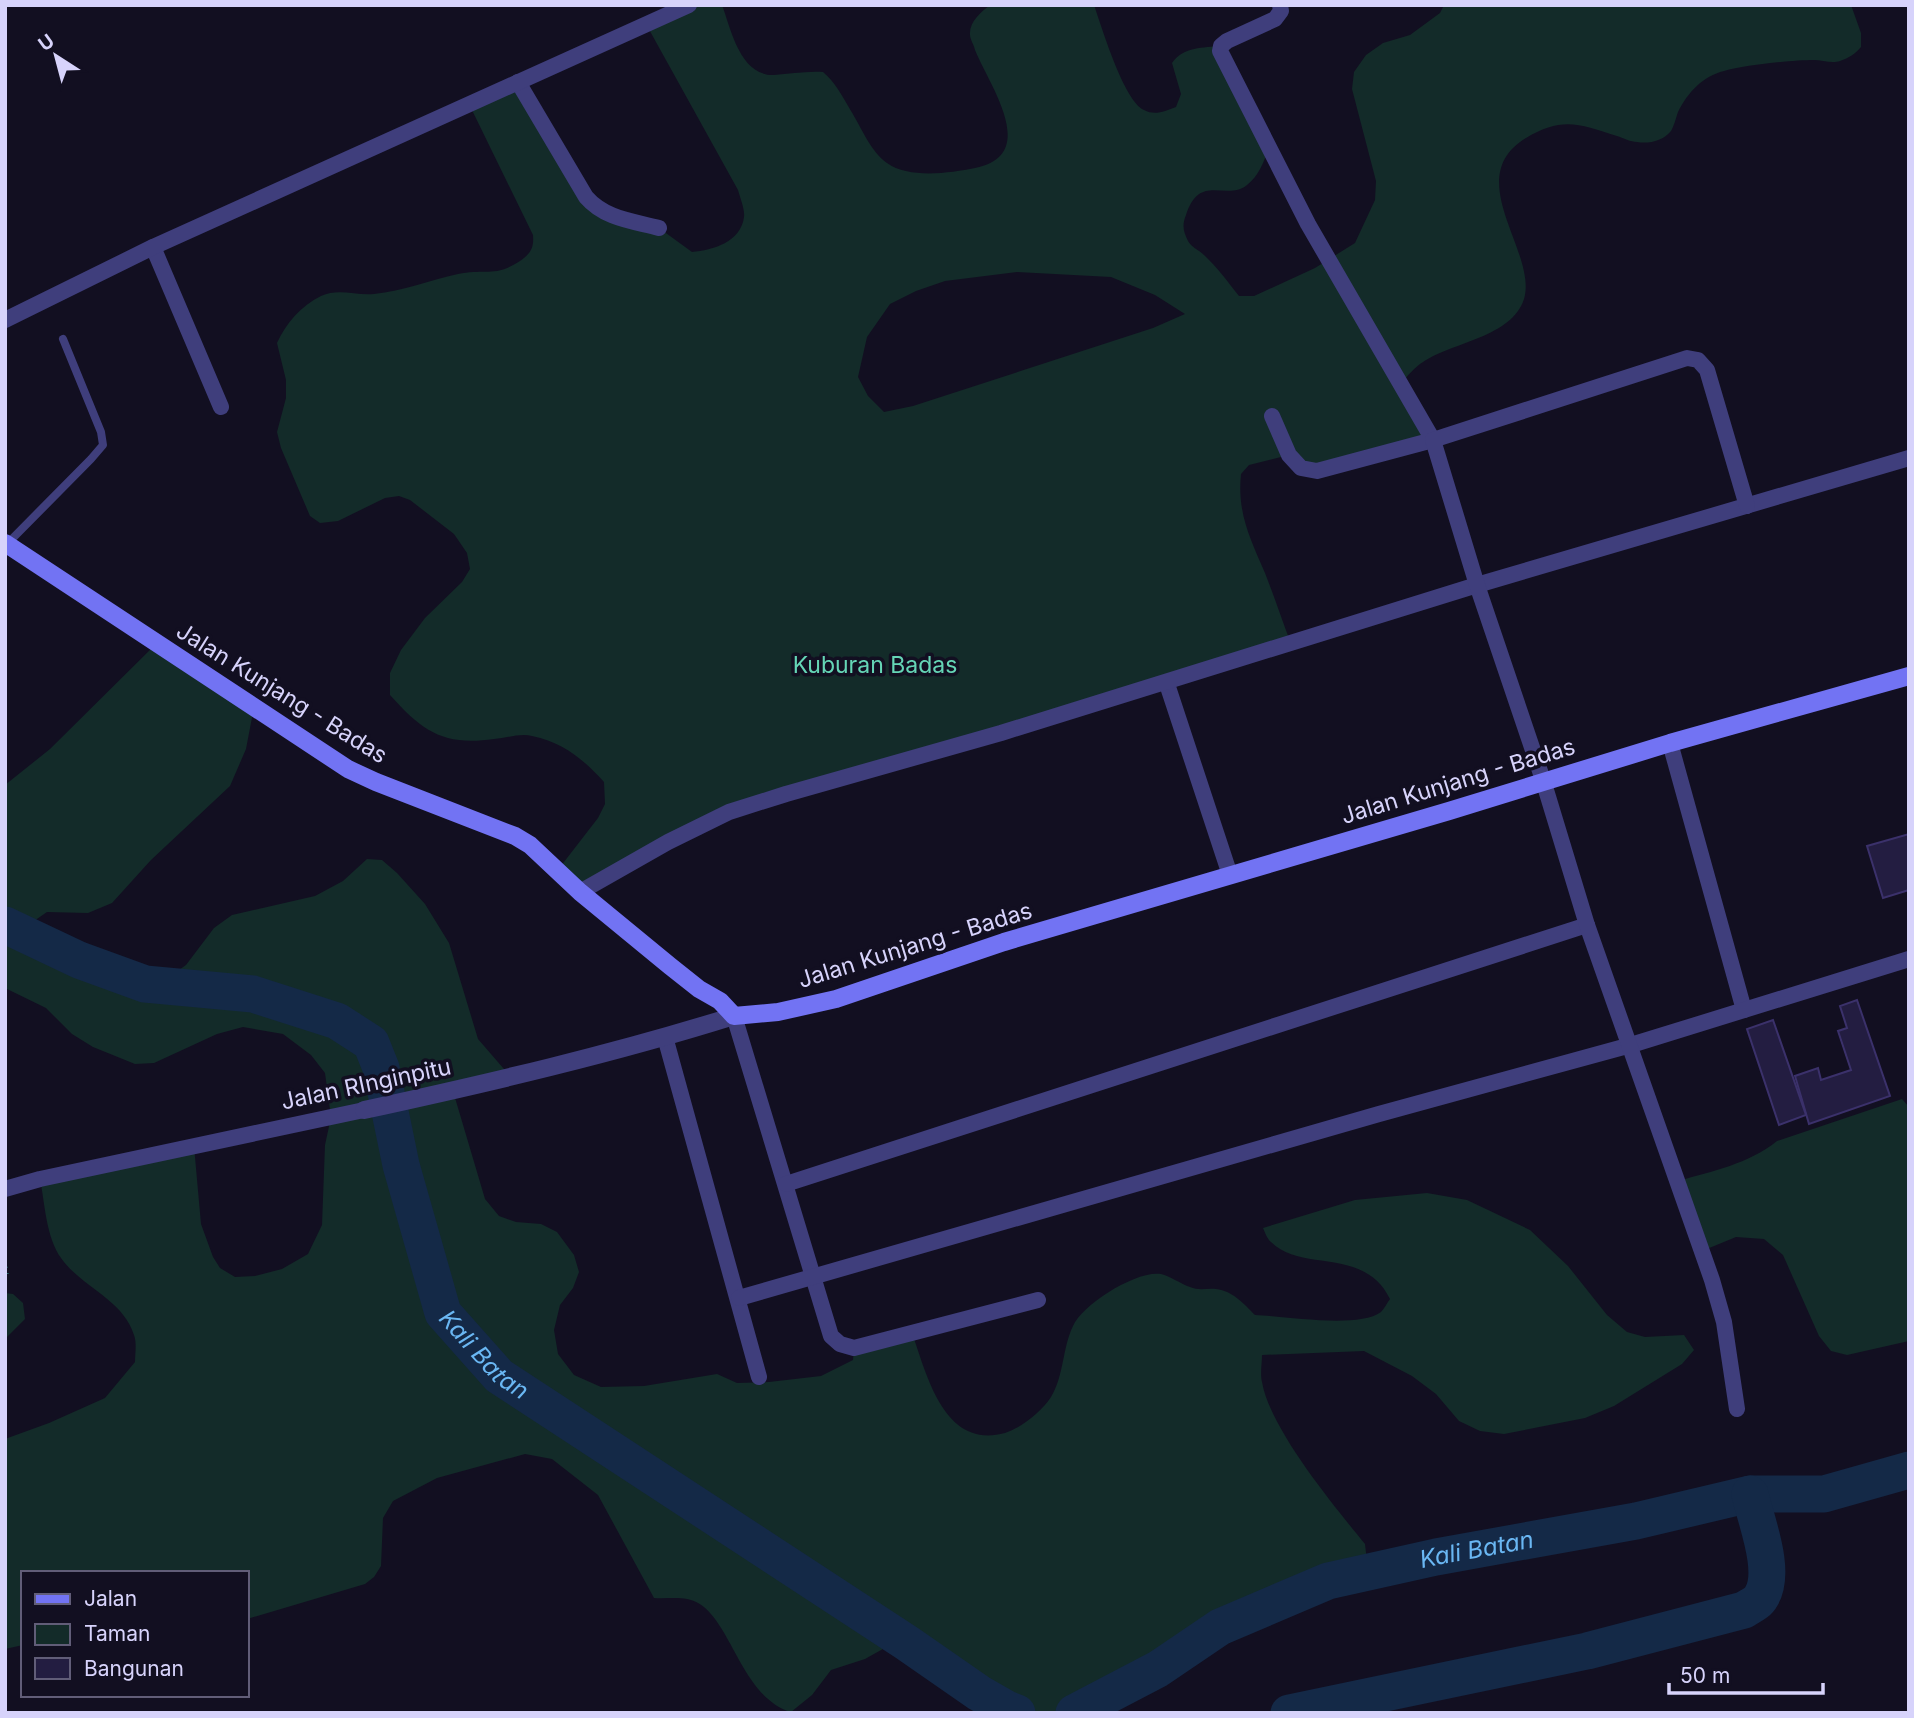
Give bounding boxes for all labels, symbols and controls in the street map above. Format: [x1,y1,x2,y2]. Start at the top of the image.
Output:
north arrow [21,21,91,91]
text: U [34,29,59,56]
street label: Jalan Kunjang - Badas [171,617,393,769]
park label: Kuburan Badas [793,651,957,679]
street label: Jalan Kunjang - Badas [1338,732,1578,830]
street label: Jalan Kunjang - Badas [795,896,1035,994]
street label: Jalan RInginpitu [278,1052,454,1116]
water label: Kali Batan [433,1304,534,1405]
water label: Kali Batan [1417,1525,1536,1574]
legend [21,1571,248,1697]
text: Jalan [84,1586,137,1611]
text: Taman [84,1621,150,1646]
scale bar [1669,1652,1823,1696]
text: Bangunan [84,1656,184,1681]
text: 50 m [1680,1663,1730,1688]

